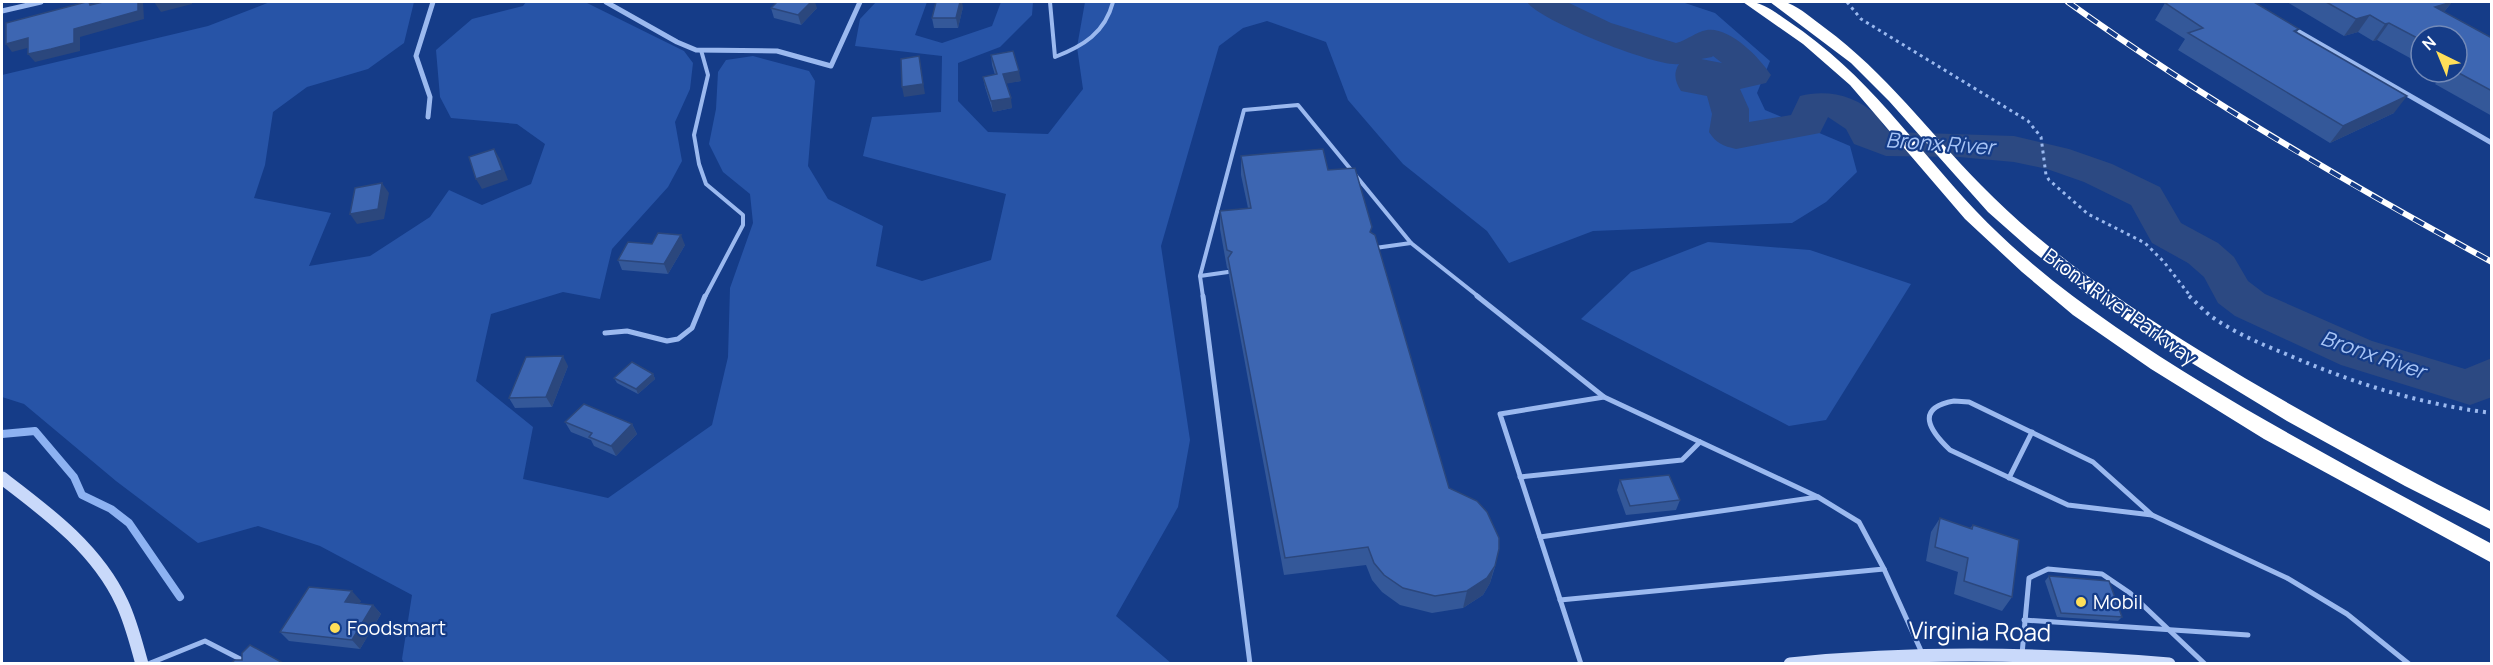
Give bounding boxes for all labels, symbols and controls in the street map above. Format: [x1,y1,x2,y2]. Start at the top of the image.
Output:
north arrow [2409,24,2469,84]
text: N [2417,31,2440,55]
water label: Bronx River [1885,125,1998,161]
street label: Bronx River Parkway [2038,242,2203,372]
water label: Bronx River [2317,323,2432,386]
place label: Mobil [2093,588,2143,615]
marker: Mobil [2074,595,2088,609]
street label: Virginia Road [1909,613,2052,648]
place label: Foodsmart [347,614,446,641]
marker: Foodsmart [328,621,342,635]

